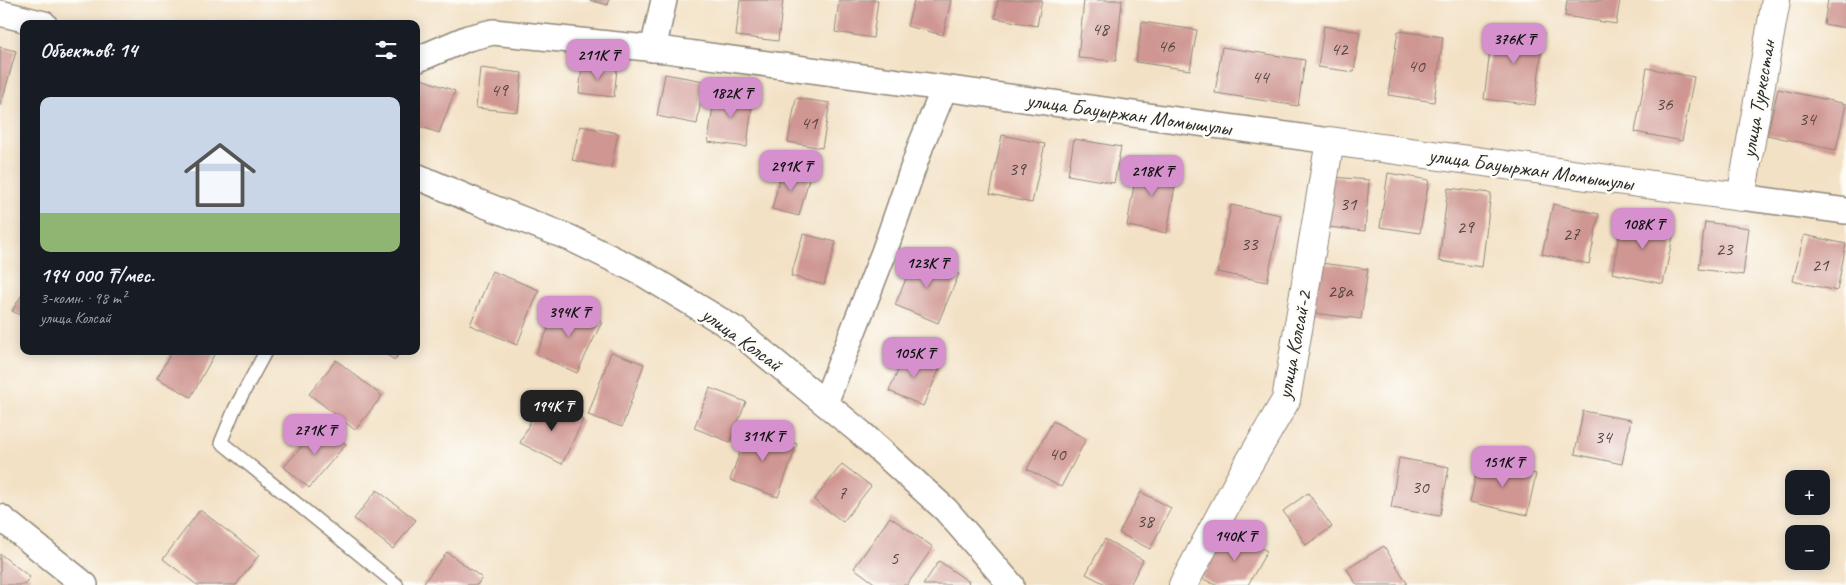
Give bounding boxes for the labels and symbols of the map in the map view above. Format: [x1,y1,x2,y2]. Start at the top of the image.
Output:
house number: 48 [1091,17,1111,41]
pin: 376K ₸ [1473,22,1555,65]
house number: 46 [1157,34,1176,58]
house number: 42 [1330,37,1349,61]
street label: улица Туркестан [1734,37,1781,162]
pin: 211K ₸ [557,38,639,81]
house number: 40 [1407,54,1426,78]
house number: 44 [1251,65,1271,89]
pin: 182K ₸ [690,76,772,119]
house number: 49 [490,78,509,102]
street label: улица Бауыржан Момышулы [1023,86,1235,142]
house number: 36 [1655,92,1674,116]
house number: 34 [1798,107,1818,131]
house number: 41 [800,111,819,135]
street label: улица Бауыржан Момышулы [1425,141,1637,197]
pin: 291K ₸ [750,150,832,192]
pin: 218K ₸ [1111,154,1193,197]
house number: 39 [1008,157,1027,181]
house number: 31 [1339,192,1358,216]
pin: 108K ₸ [1602,208,1684,250]
house number: 29 [1456,215,1475,239]
house number: 27 [1562,222,1581,246]
house number: 33 [1240,232,1259,256]
house number: 23 [1715,237,1734,261]
pin: 123K ₸ [886,246,968,289]
house number: 21 [1811,253,1830,277]
house number: 28а [1327,279,1354,303]
street label: улица Колсай-2 [1270,287,1318,403]
pin: 394K ₸ [528,296,610,338]
street label: улица Колсай [695,300,788,378]
pin: 105K ₸ [873,336,955,379]
pin: 194K ₸ [511,390,593,432]
pin: 271K ₸ [274,414,356,456]
pin: 311K ₸ [722,420,804,462]
house number: 34 [1594,425,1614,449]
house number: 40 [1048,442,1067,466]
pin: 151K ₸ [1462,446,1544,488]
house number: 30 [1411,475,1430,499]
house number: 7 [838,481,848,505]
house number: 38 [1136,509,1156,533]
pin: 140K ₸ [1194,520,1276,562]
house number: 5 [890,546,900,570]

